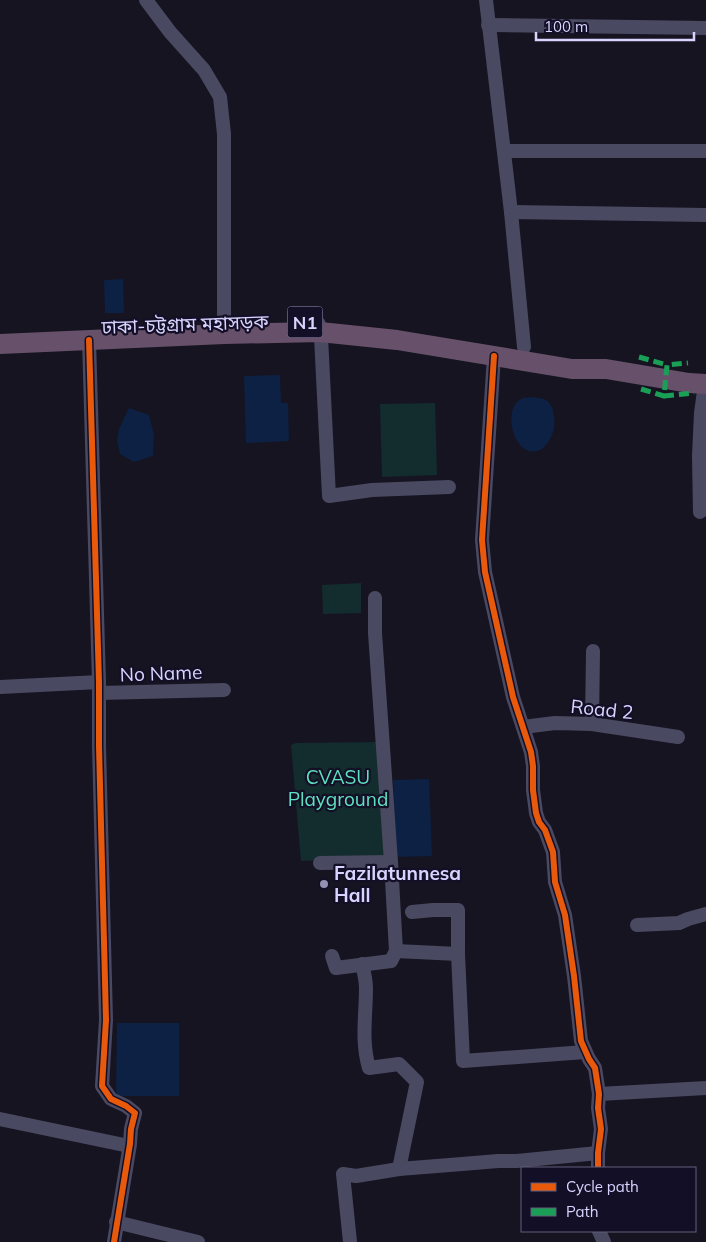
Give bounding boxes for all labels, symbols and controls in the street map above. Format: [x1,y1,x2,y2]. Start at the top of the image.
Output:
scale bar [536,10,694,42]
text: 100 m [544,17,588,36]
road number: N1 [288,306,322,338]
street label: ঢাকা-চট্টগ্রাম মহাসড়ক [100,309,270,339]
street label: No Name [119,660,203,686]
street label: Road 2 [569,694,635,724]
park label: CVASU Playground [288,765,388,811]
place label: Fazilatunnesa Hall [334,861,461,907]
marker: Fazilatunnesa Hall [318,878,330,890]
legend [521,1167,696,1232]
text: Cycle path [566,1177,639,1196]
text: Path [566,1202,598,1221]

